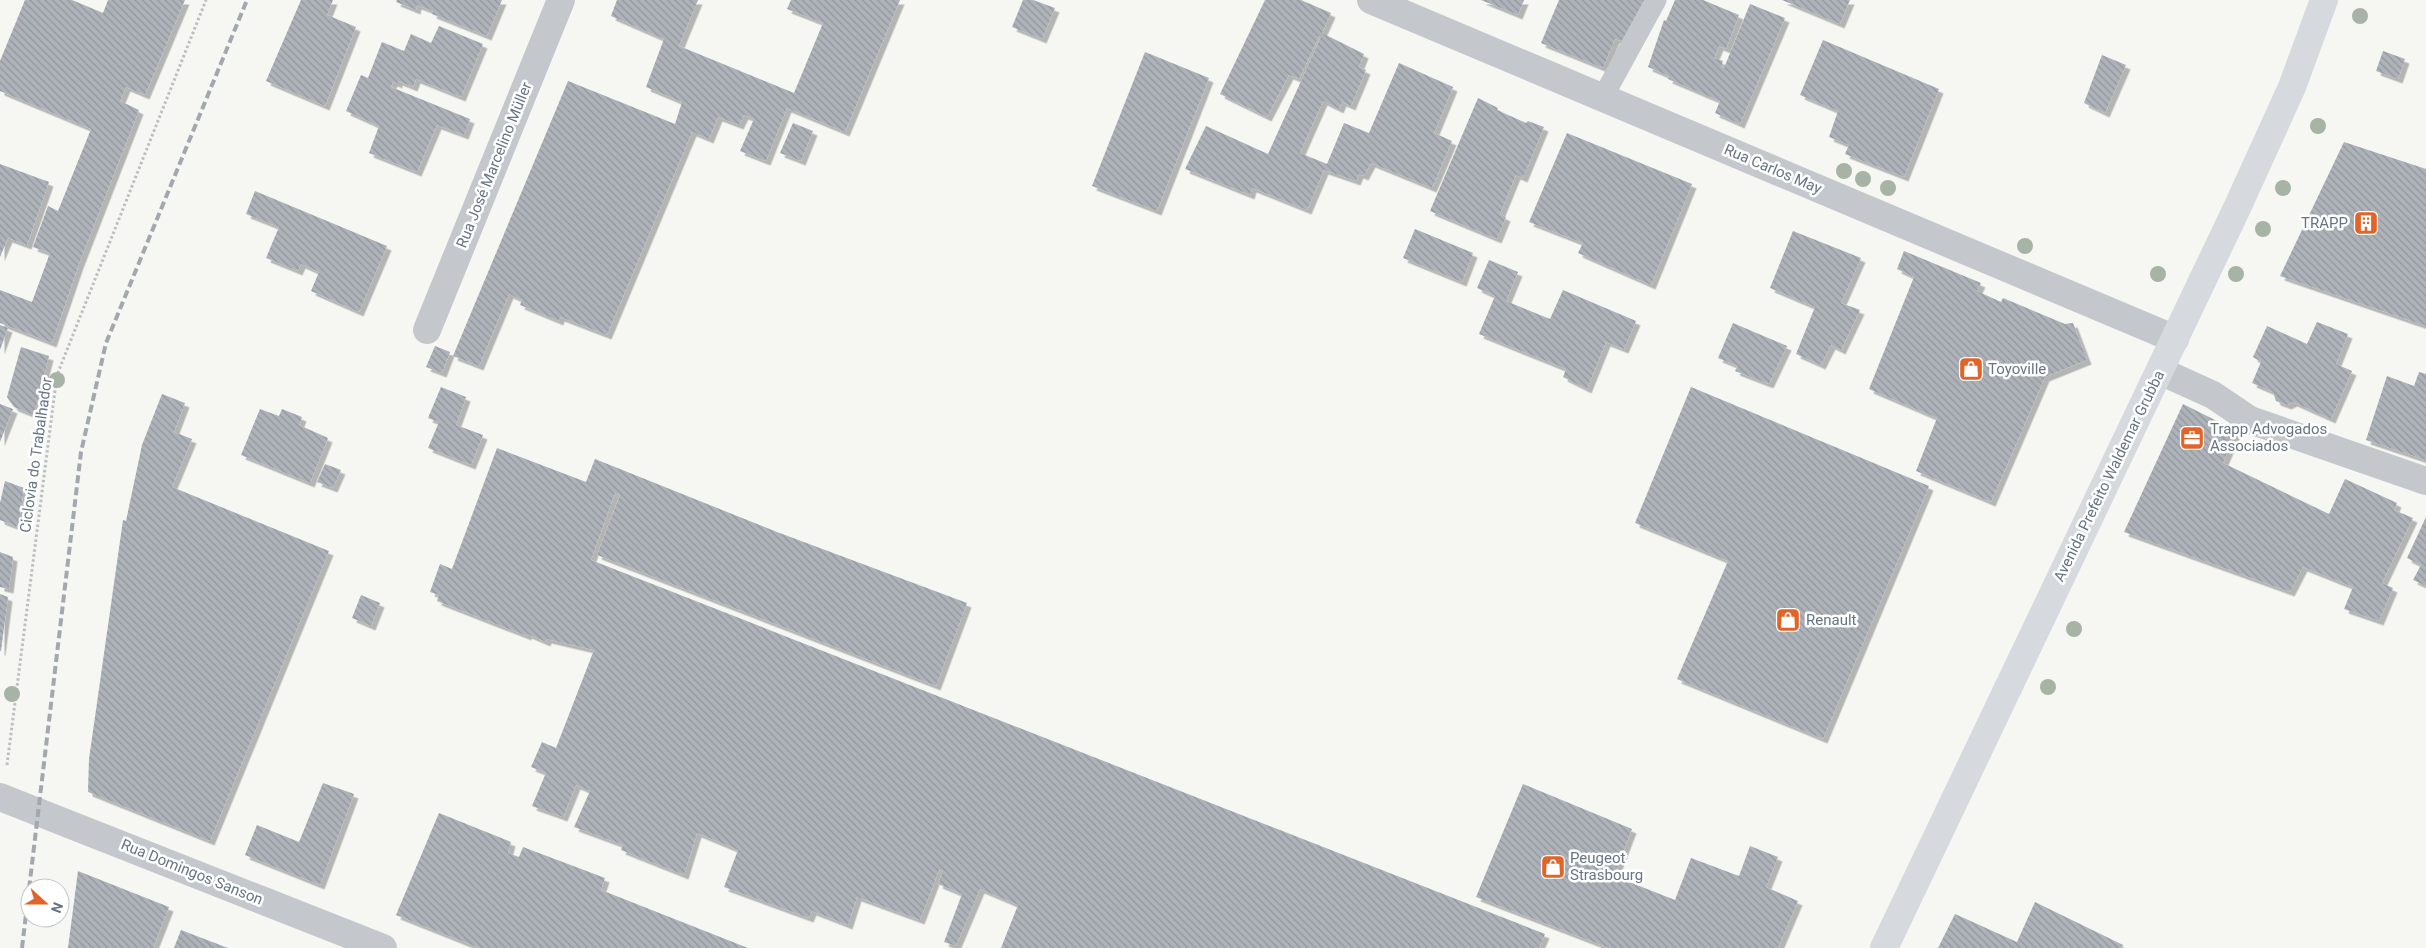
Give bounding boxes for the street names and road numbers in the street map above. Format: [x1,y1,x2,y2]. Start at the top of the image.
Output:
street label: Rua José Marcelino Müller [452,79,536,251]
street label: Rua Carlos May [1721,140,1825,198]
street label: Avenida Prefeito Waldemar Grubba [2050,367,2168,585]
street label: Ciclovia do Trabalhador [16,376,56,534]
street label: Rua Domingos Sanson [119,835,265,909]

